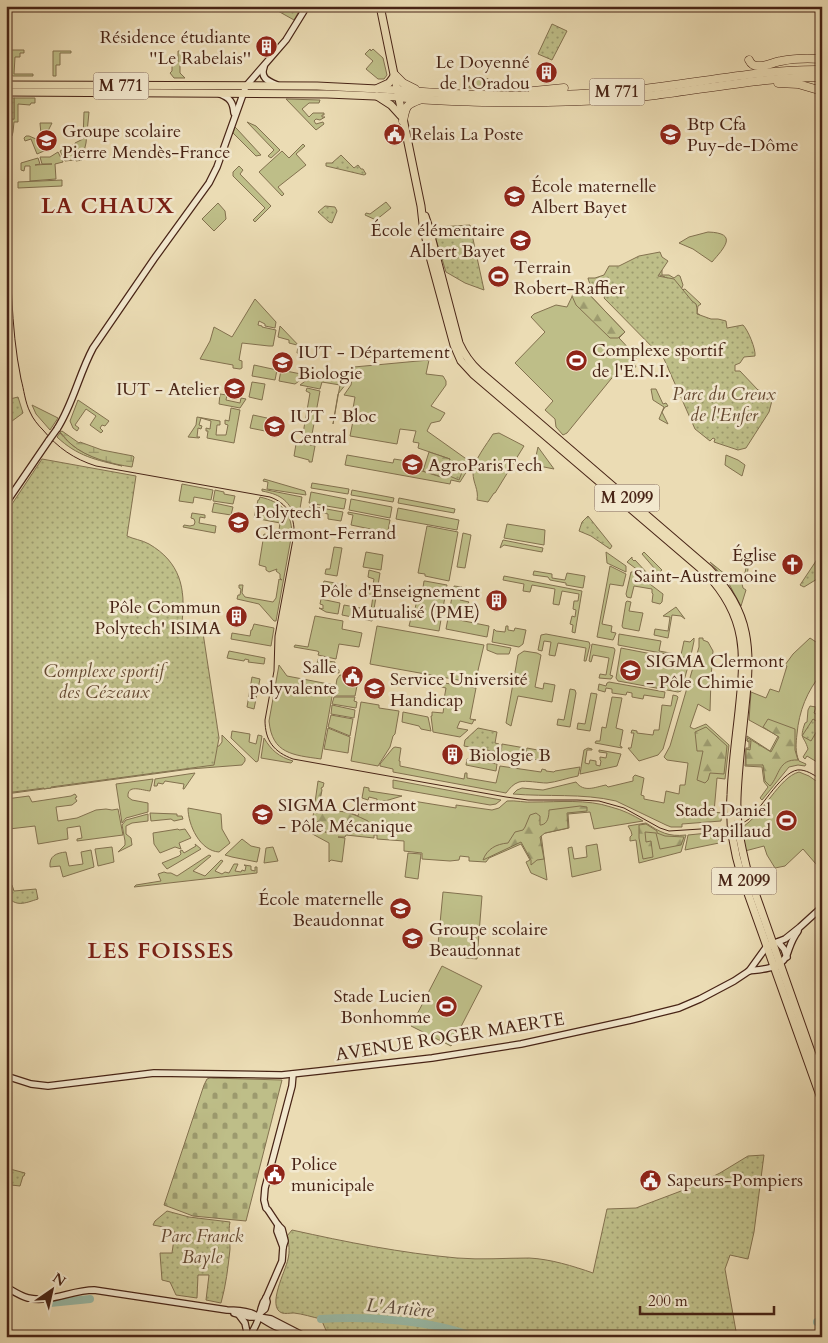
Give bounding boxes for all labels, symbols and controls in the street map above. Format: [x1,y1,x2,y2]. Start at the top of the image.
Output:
place label: Résidence étudiante ''Le Rabelais'' [100,25,251,71]
building icon: Résidence étudiante ''Le Rabelais'' [255,35,279,59]
place label: Le Doyenné de l'Oradou [435,50,530,96]
building icon: Le Doyenné de l'Oradou [534,60,558,84]
road number: M 771 [94,72,148,100]
road number: M 771 [590,78,644,105]
place label: Btp Cfa Puy-de-Dôme [687,112,799,158]
place label: Groupe scolaire Pierre Mendès-France [62,119,230,165]
public building icon: Relais La Poste [383,122,407,146]
place label: Relais La Poste [411,122,524,147]
school or university icon: Btp Cfa Puy-de-Dôme [659,122,683,146]
school or university icon: Groupe scolaire Pierre Mendès-France [34,129,58,153]
place label: École maternelle Albert Bayet [531,174,657,220]
school or university icon: École maternelle Albert Bayet [503,184,527,208]
district label: LA CHAUX [41,191,175,221]
place label: École élémentaire Albert Bayet [371,218,505,264]
school or university icon: École élémentaire Albert Bayet [509,228,533,252]
place label: Terrain Robert-Raffier [514,255,625,301]
sports icon: Terrain Robert-Raffier [486,265,510,289]
place label: Complexe sportif de l'E.N.I. [592,338,727,384]
place label: IUT - Département Biologie [298,340,450,386]
sports icon: Complexe sportif de l'E.N.I. [564,348,588,372]
school or university icon: IUT - Département Biologie [270,350,294,374]
place label: IUT - Atelier [116,377,219,402]
school or university icon: IUT - Atelier [223,377,247,401]
park label: Parc du Creux de l'Enfer [672,382,776,428]
place label: IUT - Bloc Central [290,404,376,450]
school or university icon: IUT - Bloc Central [262,414,286,438]
school or university icon: AgroParisTech [400,453,424,477]
place label: AgroParisTech [428,453,543,478]
road number: M 2099 [594,484,660,512]
place label: Polytech' Clermont-Ferrand [255,500,397,546]
school or university icon: Polytech' Clermont-Ferrand [227,510,251,534]
place label: Église Saint-Austremoine [634,543,777,589]
church icon: Église Saint-Austremoine [781,553,805,577]
place label: Pôle d'Enseignement Mutualisé (PME) [320,579,480,625]
building icon: Pôle d'Enseignement Mutualisé (PME) [484,589,508,613]
place label: Pôle Commun Polytech' ISIMA [95,595,222,641]
building icon: Pôle Commun Polytech' ISIMA [225,605,249,629]
place label: SIGMA Clermont - Pôle Chimie [646,649,784,695]
place label: Salle polyvalente [250,655,337,701]
park label: Complexe sportif des Cézeaux [44,659,168,705]
school or university icon: SIGMA Clermont - Pôle Chimie [618,659,642,683]
public building icon: Salle polyvalente [341,665,365,689]
place label: Service Université Handicap [390,667,528,713]
school or university icon: Service Université Handicap [362,677,386,701]
building icon: Biologie B [441,743,465,767]
place label: Biologie B [469,743,551,768]
place label: SIGMA Clermont - Pôle Mécanique [278,793,416,839]
place label: Stade Daniel Papillaud [675,798,771,844]
school or university icon: SIGMA Clermont - Pôle Mécanique [250,803,274,827]
sports icon: Stade Daniel Papillaud [775,808,799,832]
road number: M 2099 [712,868,776,894]
place label: École maternelle Beaudonnat [258,887,384,933]
school or university icon: École maternelle Beaudonnat [388,897,412,921]
place label: Groupe scolaire Beaudonnat [429,917,548,963]
school or university icon: Groupe scolaire Beaudonnat [401,927,425,951]
district label: LES FOISSES [88,936,234,966]
place label: Stade Lucien Bonhomme [333,984,432,1030]
sports icon: Stade Lucien Bonhomme [435,994,459,1018]
street label: AVENUE ROGER MAERTE [334,1007,566,1067]
place label: Police municipale [291,1152,375,1198]
public building icon: Police municipale [263,1162,287,1186]
public building icon: Sapeurs-Pompiers [639,1168,663,1192]
place label: Sapeurs-Pompiers [667,1168,803,1193]
park label: Parc Franck Bayle [160,1224,244,1270]
north arrow [28,1266,78,1316]
text: N [49,1268,69,1291]
scale bar [640,1283,774,1315]
text: 200 m [648,1291,688,1311]
water label: L'Artière [365,1292,436,1324]

